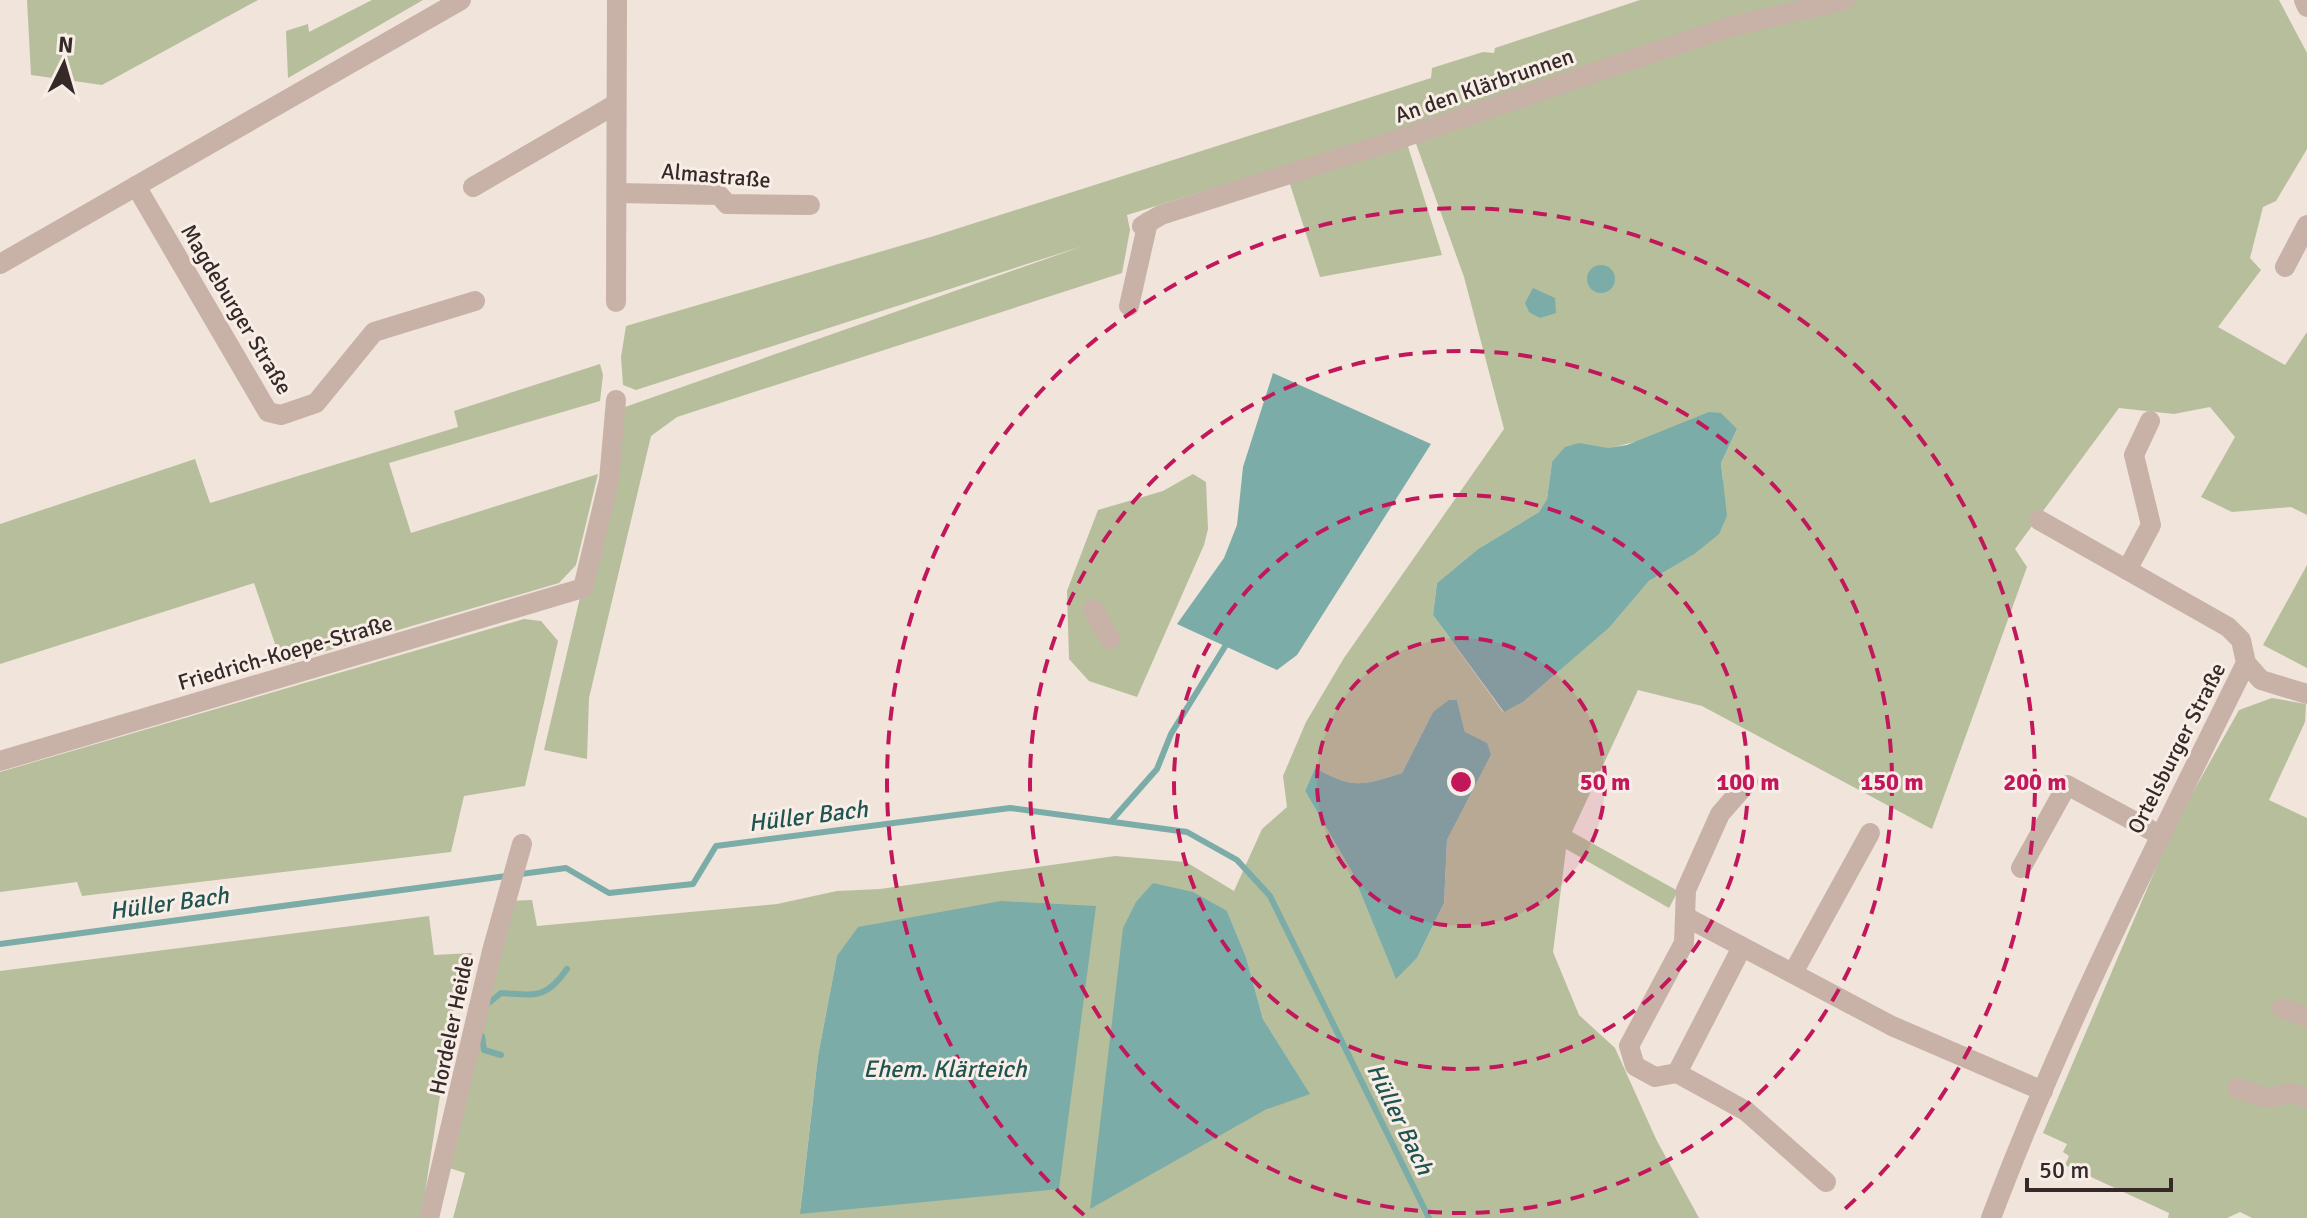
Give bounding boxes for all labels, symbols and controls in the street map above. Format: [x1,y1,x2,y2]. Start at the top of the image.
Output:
north arrow [24,24,104,104]
text: N [57,30,75,59]
street label: An den Klärbrunnen [1391,42,1577,129]
street label: Almastraße [660,157,772,194]
street label: Magdeburger Straße [175,219,298,399]
street label: Friedrich-Koepe-Straße [175,609,396,696]
street label: Ortelsburger Straße [2122,658,2231,838]
text: 50 m [1580,767,1630,797]
text: 100 m [1716,767,1780,797]
text: 150 m [1860,767,1924,797]
text: 200 m [2003,767,2067,797]
centre of rings [1447,768,1475,796]
water label: Hüller Bach [747,794,870,838]
water label: Hüller Bach [107,880,231,926]
street label: Hordeler Heide [424,953,479,1097]
water label: Ehem. Klärteich [863,1054,1028,1084]
water label: Hüller Bach [1360,1058,1440,1180]
scale bar [2027,1142,2171,1192]
text: 50 m [2039,1155,2089,1185]

